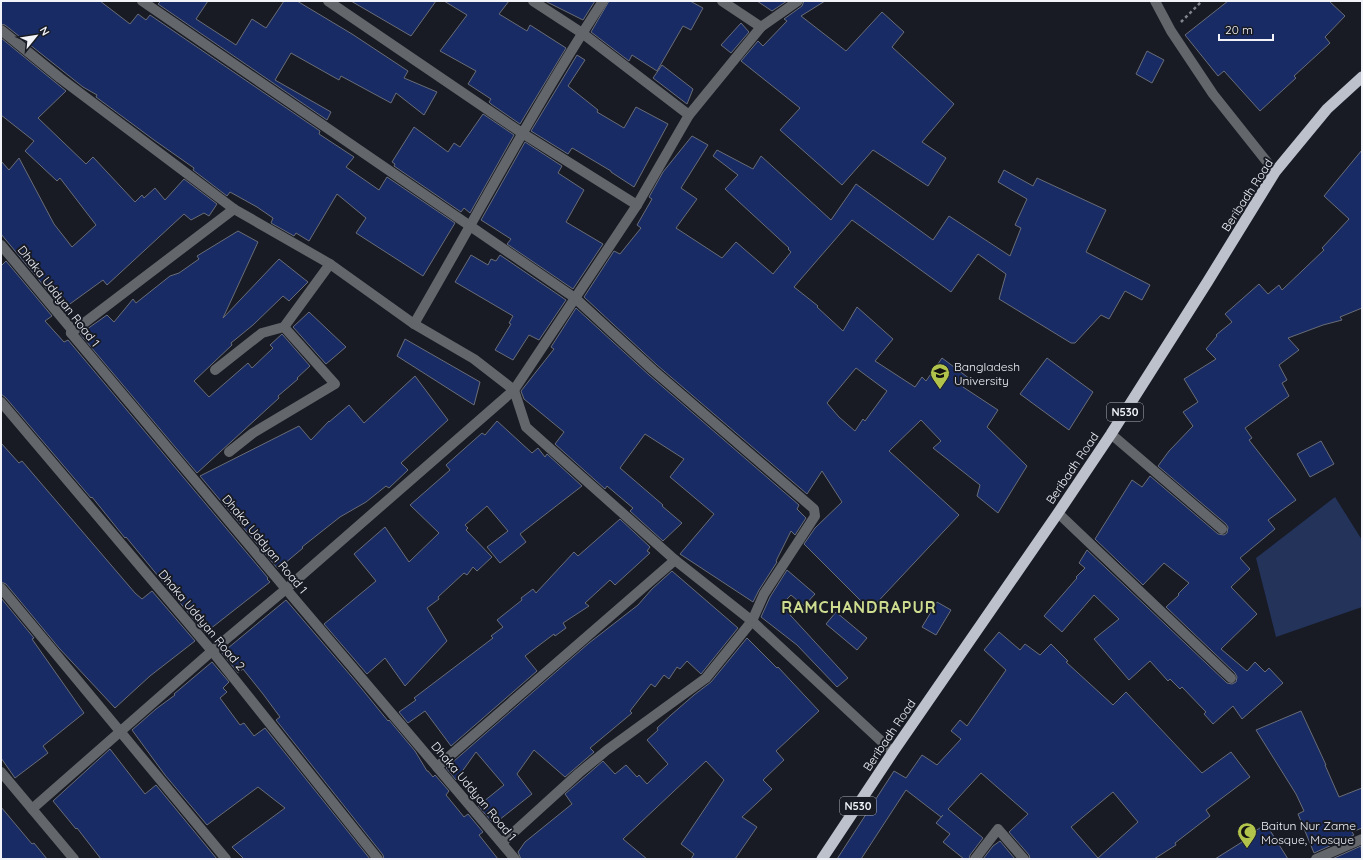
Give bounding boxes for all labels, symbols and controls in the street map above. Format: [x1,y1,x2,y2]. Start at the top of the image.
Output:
north arrow [16,16,56,56]
scale bar [1219,16,1273,42]
text: 20 m [1225,22,1253,37]
text: N [37,24,53,38]
street label: Beribadh Road [1218,156,1276,234]
street label: Dhaka Uddyan Road 1 [15,242,103,350]
place label: Bangladesh University [954,359,1020,388]
school or university icon: Bangladesh University [929,362,951,390]
road number: N530 [1107,403,1143,421]
street label: Beribadh Road [1042,429,1102,507]
street label: Dhaka Uddyan Road 1 [219,491,311,597]
street label: Dhaka Uddyan Road 2 [156,567,249,674]
district label: RAMCHANDRAPUR [781,597,937,617]
street label: Beribadh Road [859,696,919,774]
street label: Dhaka Uddyan Road 1 [428,738,520,844]
road number: N530 [840,797,876,815]
place label: Baitun Nur Zame Mosque, Mosque [1261,818,1356,847]
mosque icon: Baitun Nur Zame Mosque, Mosque [1236,821,1258,849]

